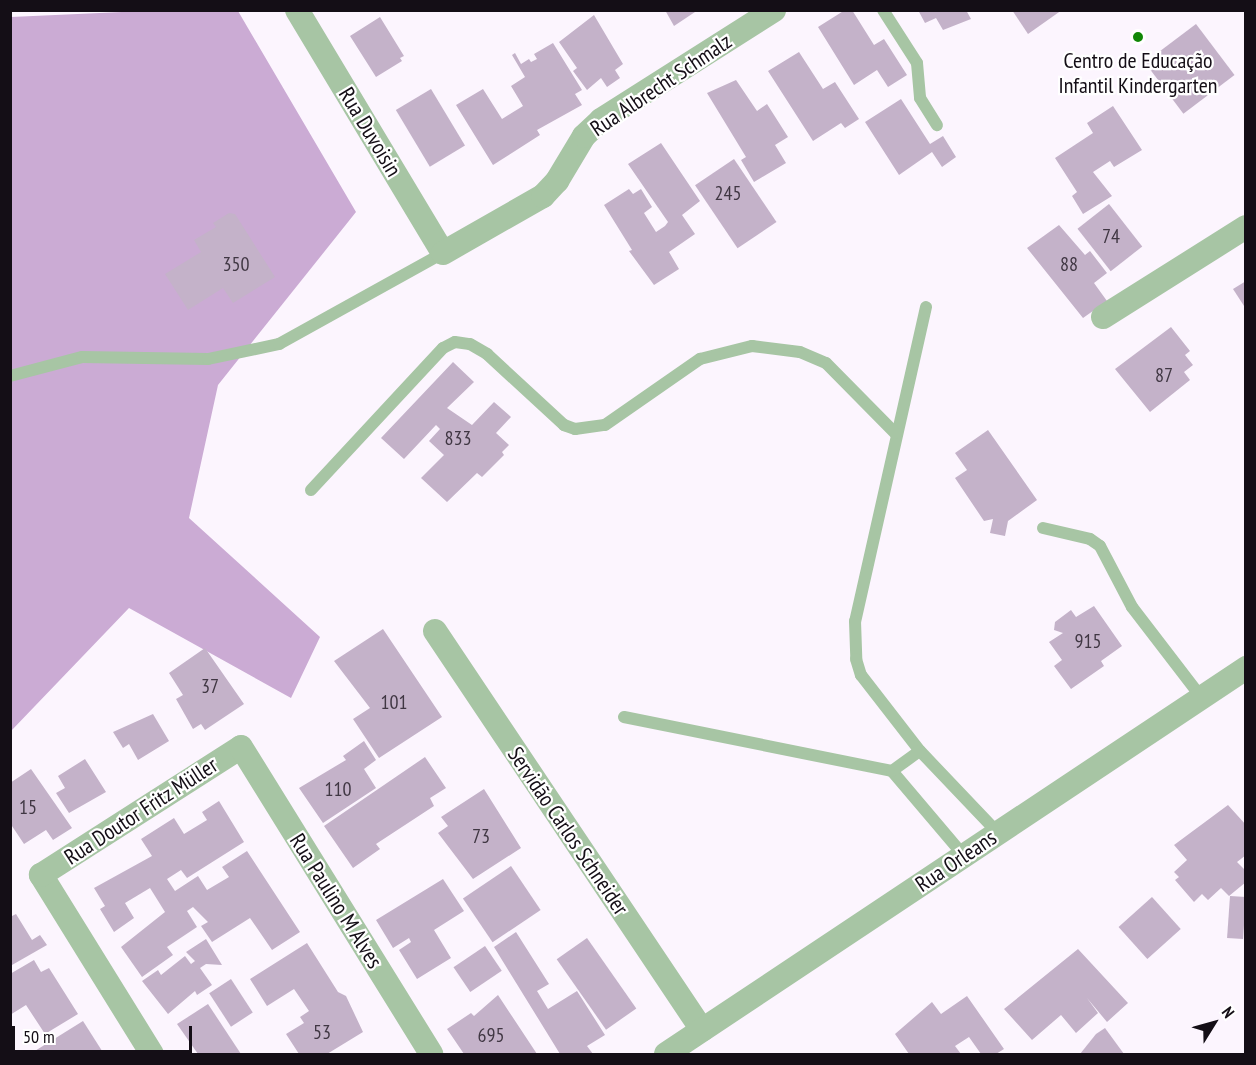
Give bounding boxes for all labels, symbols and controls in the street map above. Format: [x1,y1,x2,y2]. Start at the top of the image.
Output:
street label: Rua Albrecht Schmalz [585,28,737,142]
marker: Centro de Educação Infantil Kindergarten [1131,30,1145,44]
place label: Centro de Educação Infantil Kindergarten [1059,47,1217,98]
street label: Rua Duvoisin [333,83,407,181]
house number: 245 [715,181,741,205]
house number: 74 [1102,224,1120,248]
house number: 350 [223,252,249,276]
house number: 88 [1060,252,1078,276]
house number: 87 [1155,363,1173,387]
house number: 833 [445,426,471,450]
house number: 915 [1075,629,1101,653]
house number: 37 [201,674,219,698]
house number: 101 [381,690,407,714]
street label: Servidão Carlos Schneider [502,742,634,920]
street label: Rua Doutor Fritz Müller [59,752,223,870]
house number: 110 [325,777,351,801]
house number: 15 [19,795,37,819]
house number: 73 [472,824,490,848]
street label: Rua Orleans [911,824,1001,898]
street label: Rua Paulino M Alves [284,829,388,973]
north arrow [1184,993,1244,1053]
text: N [1218,1003,1239,1022]
scale bar [15,1014,195,1052]
house number: 53 [313,1020,331,1044]
house number: 695 [478,1023,504,1047]
text: 50 m [23,1025,55,1048]

